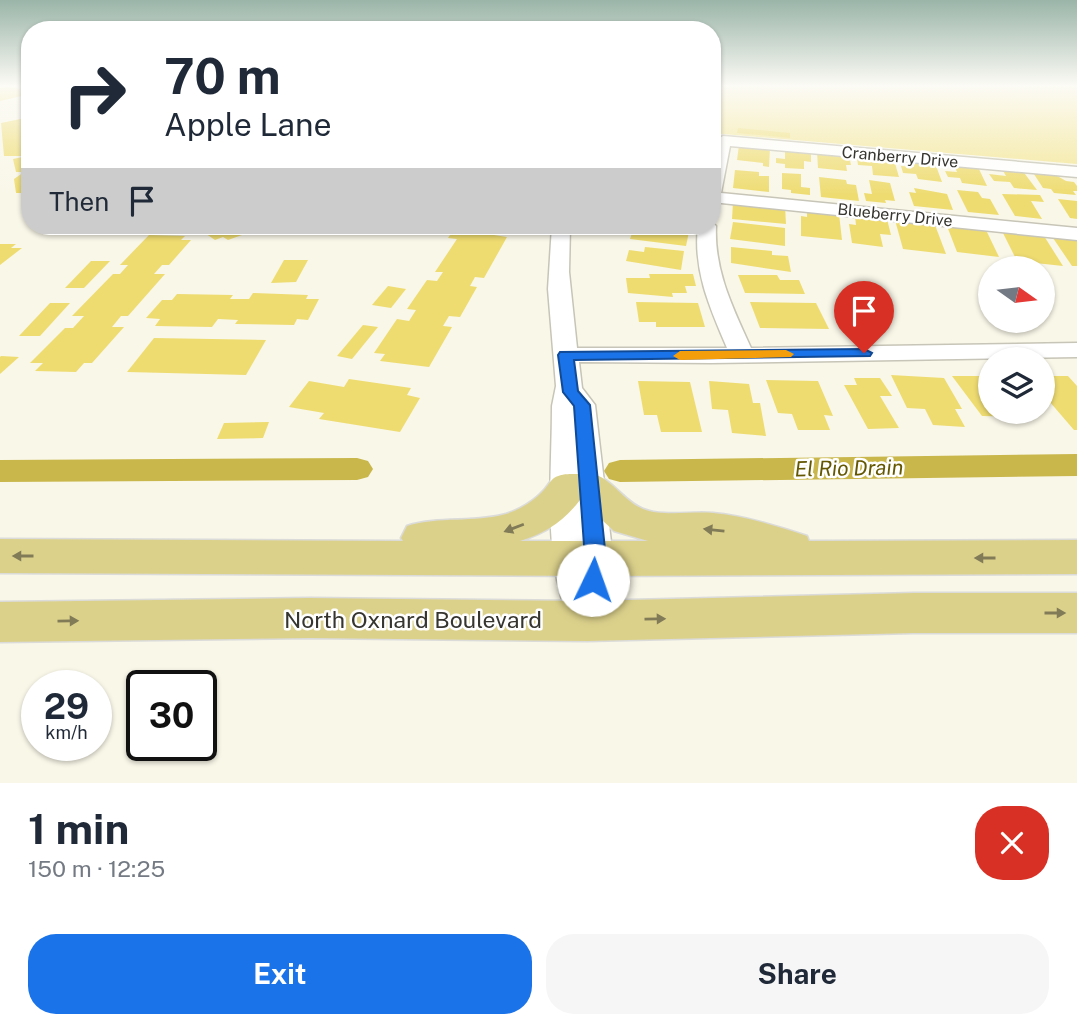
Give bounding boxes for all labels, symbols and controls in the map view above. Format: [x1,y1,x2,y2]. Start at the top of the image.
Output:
text: 70 m [164,47,281,105]
icon: right [49,49,140,140]
text: Apple Lane [164,106,332,143]
street label: Cranberry Drive [841,142,959,172]
icon: arrive [123,182,161,220]
text: Then [49,186,109,217]
street label: Blueberry Drive [836,200,954,230]
north arrow [978,256,1055,332]
map controls [978,256,1055,424]
pin [834,281,894,353]
icon: arrive [845,292,883,330]
button: layers [978,347,1055,424]
water label: El Rio Drain [795,455,903,481]
one-way arrow [503,522,524,533]
one-way arrow [703,525,725,536]
position arrow [556,543,630,617]
one-way arrow [11,550,33,562]
one-way arrow [973,552,995,564]
street label: North Oxnard Boulevard [284,606,542,633]
one-way arrow [1045,607,1067,619]
one-way arrow [645,614,667,625]
one-way arrow [57,615,79,627]
speed limit sign: 30 [126,670,217,761]
text: 29 [44,686,89,727]
text: km/h [45,722,88,743]
text: 1 min [28,804,129,853]
button: close [975,806,1049,880]
text: 150 m · 12:25 [28,855,165,882]
button: Exit [28,934,532,1014]
button: Share [546,934,1049,1014]

